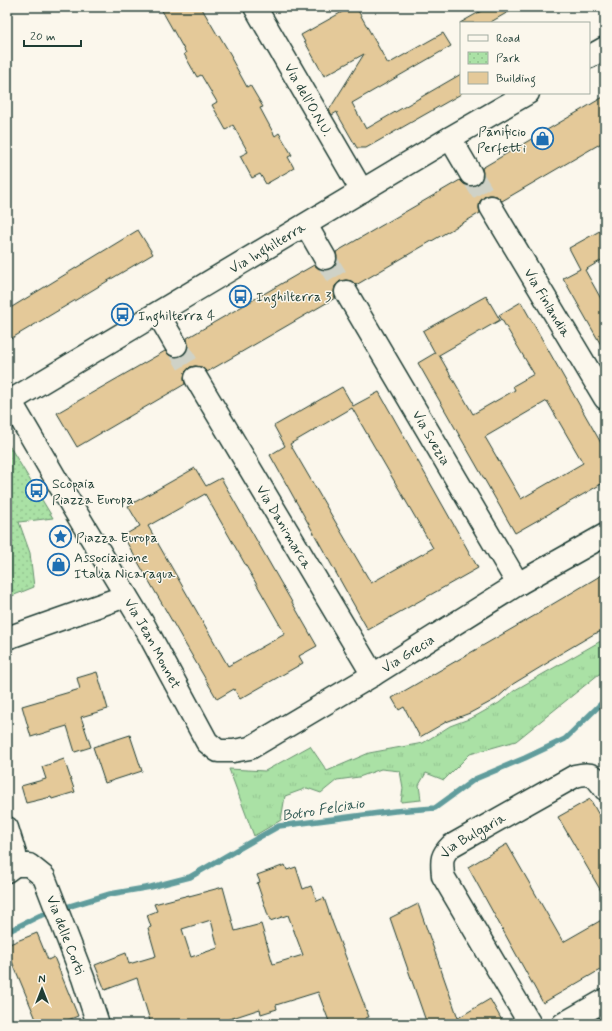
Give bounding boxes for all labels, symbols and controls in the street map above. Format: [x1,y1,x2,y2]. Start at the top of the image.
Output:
scale bar [24,22,81,48]
legend [460,22,590,94]
text: 20 m [30,29,56,45]
text: Road [496,31,520,47]
text: Park [496,51,520,67]
street label: Via dell'O.N.U. [280,60,336,140]
text: Building [496,71,536,88]
place label: Panificio Perfetti [477,123,526,157]
shop icon: Panificio Perfetti [529,126,555,152]
street label: Via Inghilterra [226,218,310,278]
street label: Via Finlandia [520,265,575,341]
bus stop icon: Inghilterra 3 [228,283,254,309]
place label: Inghilterra 3 [256,288,331,308]
bus stop icon: Inghilterra 4 [109,302,135,328]
place label: Inghilterra 4 [138,307,215,327]
street label: Via Svezia [408,407,454,469]
place label: Scopaia Piazza Europa [52,475,134,509]
bus stop icon: Scopaia Piazza Europa [24,478,50,504]
street label: Via Danimarca [252,482,316,573]
place icon: Piazza Europa [48,524,74,550]
place label: Piazza Europa [76,529,158,547]
place label: Associazione Italia Nicaragua [74,549,176,583]
shop icon: Associazione Italia Nicaragua [46,552,72,578]
street label: Via Jean Monnet [120,595,185,693]
street label: Via Grecia [378,631,438,677]
water label: Botro Felciaio [280,793,367,826]
street label: Via Bulgaria [436,809,509,862]
street label: Via delle Corti [42,893,89,977]
north arrow [22,969,62,1009]
text: N [38,973,46,987]

